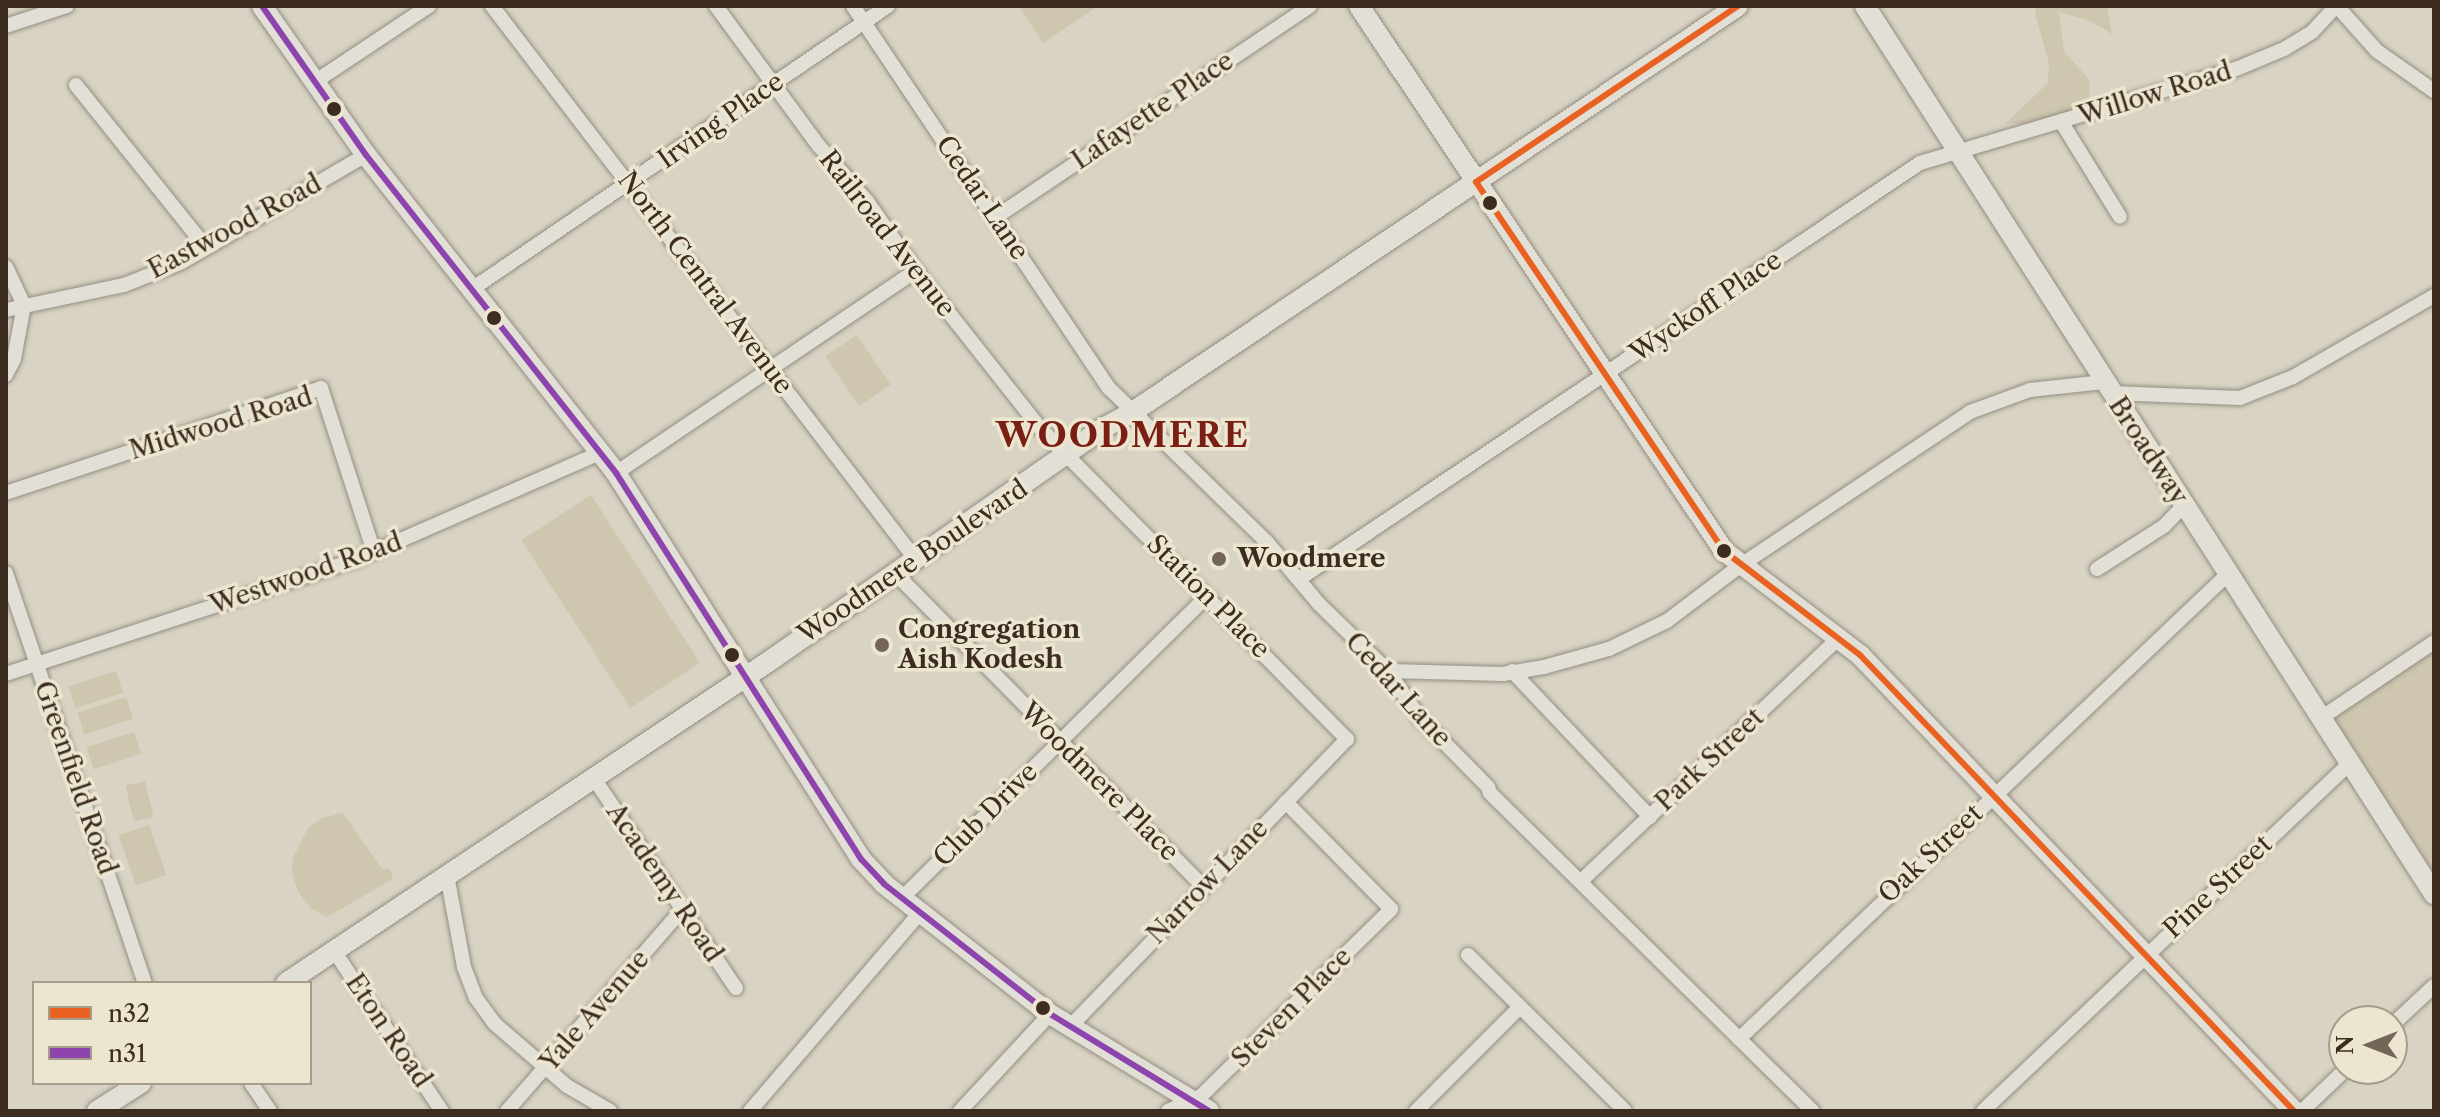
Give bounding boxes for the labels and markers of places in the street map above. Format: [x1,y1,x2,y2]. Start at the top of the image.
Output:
unlabelled marker [326,101,342,117]
unlabelled marker [1482,195,1498,211]
unlabelled marker [486,310,502,326]
place label: Woodmere [1237,543,1386,575]
unlabelled marker [1716,543,1732,559]
marker: Woodmere [1208,548,1230,570]
place label: Congregation Aish Kodesh [898,614,1080,676]
marker: Congregation Aish Kodesh [873,636,891,654]
unlabelled marker [724,647,740,663]
unlabelled marker [1035,1000,1051,1016]

